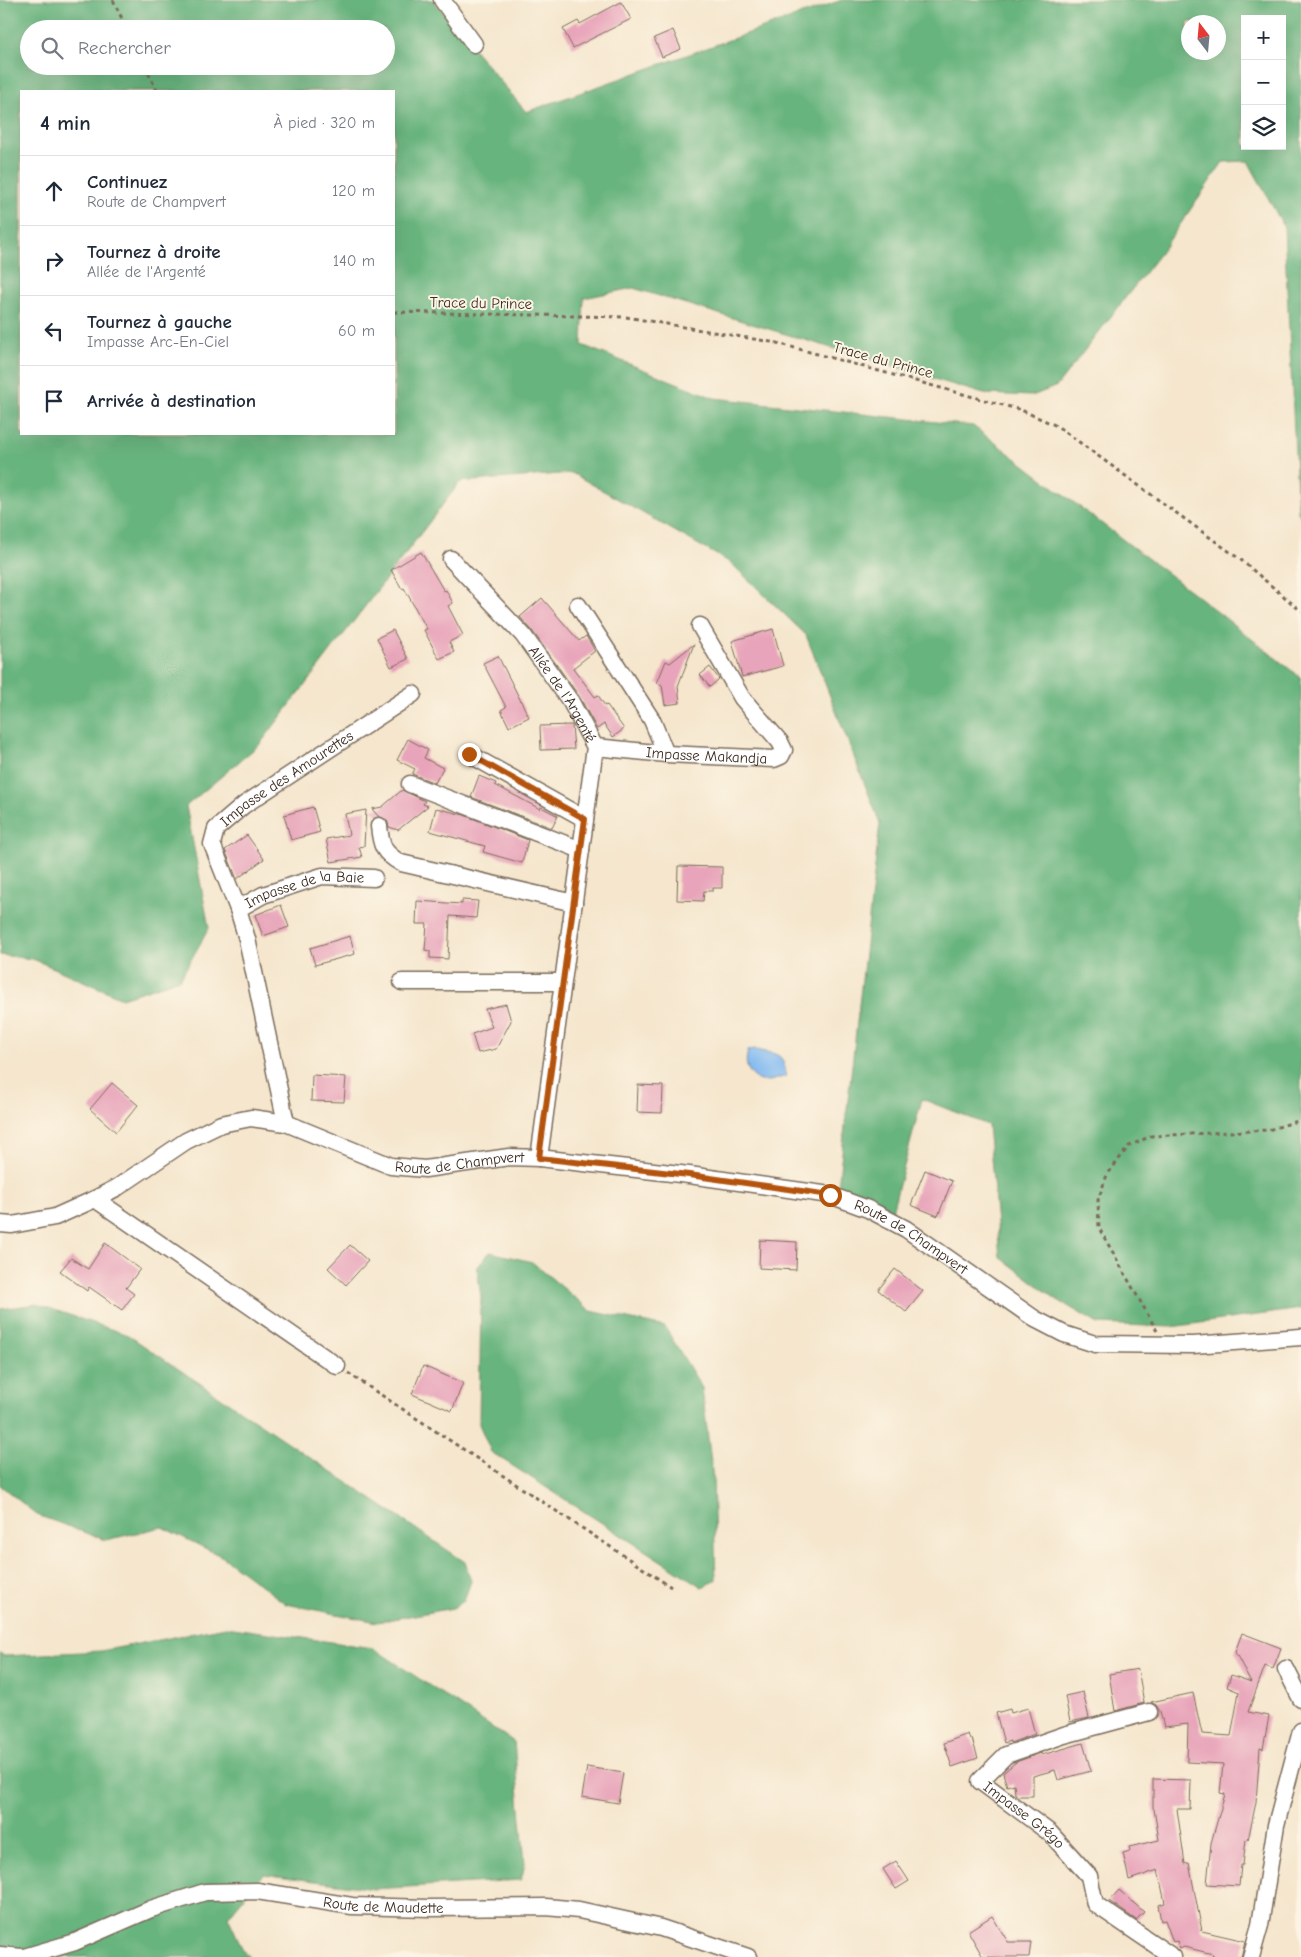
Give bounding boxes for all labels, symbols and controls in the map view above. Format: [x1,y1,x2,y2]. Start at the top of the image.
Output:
north arrow [1181,15,1226,60]
map controls [1241,15,1286,150]
button: + [1241,15,1286,60]
search box [20,20,395,75]
icon: search [38,34,66,62]
text: Rechercher [78,37,171,59]
button: − [1241,60,1286,105]
button: layers [1241,105,1286,150]
text: 4 min [40,111,91,135]
text: À pied · 320 m [273,114,375,132]
text: Continuez [87,171,167,193]
icon: ahead [40,177,68,205]
text: 120 m [332,182,375,200]
text: Route de Champvert [87,193,226,211]
text: Tournez à droite [87,241,221,263]
icon: right [40,247,68,275]
text: 140 m [333,252,375,270]
text: Allée de l'Argenté [87,263,206,281]
street label: Trace du Prince [430,293,533,313]
text: Tournez à gauche [87,311,232,333]
icon: left [40,317,68,345]
text: 60 m [338,322,375,340]
text: Impasse Arc-En-Ciel [87,333,229,351]
street label: Trace du Prince [831,338,935,382]
icon: arrive [40,387,68,415]
text: Arrivée à destination [87,390,256,412]
street label: Allée de l'Argenté [525,642,600,746]
street label: Impasse des Amourettes [216,727,357,830]
route end [458,743,481,766]
street label: Impasse Makandja [645,743,768,768]
street label: Impasse de la Baie [242,867,365,912]
street label: Route de Champvert [394,1148,525,1178]
route start [819,1184,842,1207]
street label: Route de Champvert [852,1196,972,1279]
street label: Impasse Grégo [980,1778,1069,1852]
street label: Route de Maudette [322,1893,444,1917]

